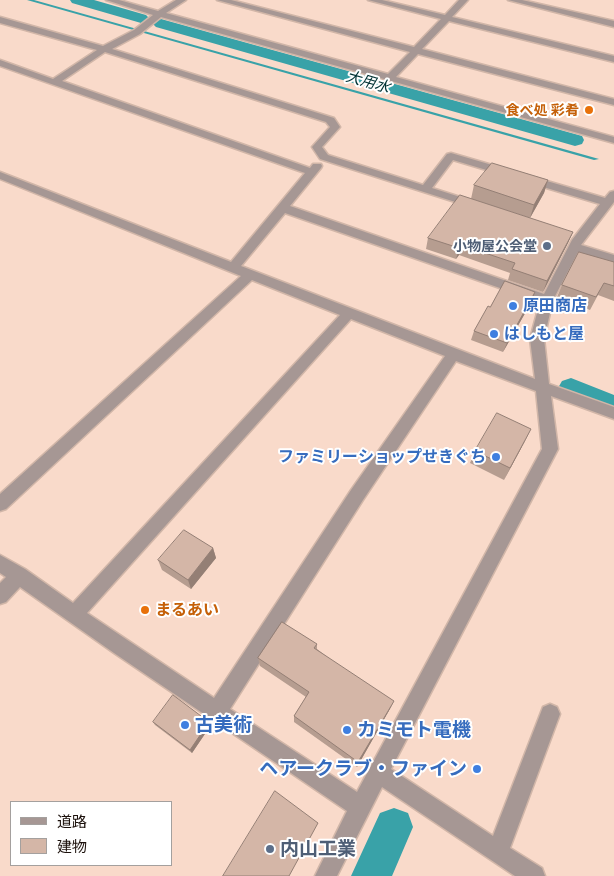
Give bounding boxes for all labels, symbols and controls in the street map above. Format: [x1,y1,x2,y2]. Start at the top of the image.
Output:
water label: 大用水 [344,67,392,97]
place label: 食べ処 彩肴 [506,102,579,118]
marker: 食べ処 彩肴 [583,104,595,116]
place label: 小物屋公会堂 [453,238,537,254]
marker: 小物屋公会堂 [541,240,553,252]
place label: 原田商店 [523,296,587,316]
marker: 原田商店 [507,300,519,312]
place label: はしもと屋 [504,324,584,344]
marker: はしもと屋 [488,328,500,340]
place label: ファミリーショップせきぐち [278,447,486,467]
marker: ファミリーショップせきぐち [490,451,502,463]
place label: まるあい [155,600,219,620]
marker: まるあい [139,604,151,616]
place label: 古美術 [195,714,252,736]
marker: 古美術 [179,719,191,731]
place label: カミモト電機 [357,719,471,741]
marker: カミモト電機 [341,724,353,736]
place label: ヘアークラブ・ファイン [259,758,467,780]
marker: ヘアークラブ・ファイン [471,763,483,775]
legend [10,801,172,866]
text: 道路 [57,812,87,830]
text: 建物 [57,837,87,855]
place label: 内山工業 [280,838,356,860]
marker: 内山工業 [264,843,276,855]

